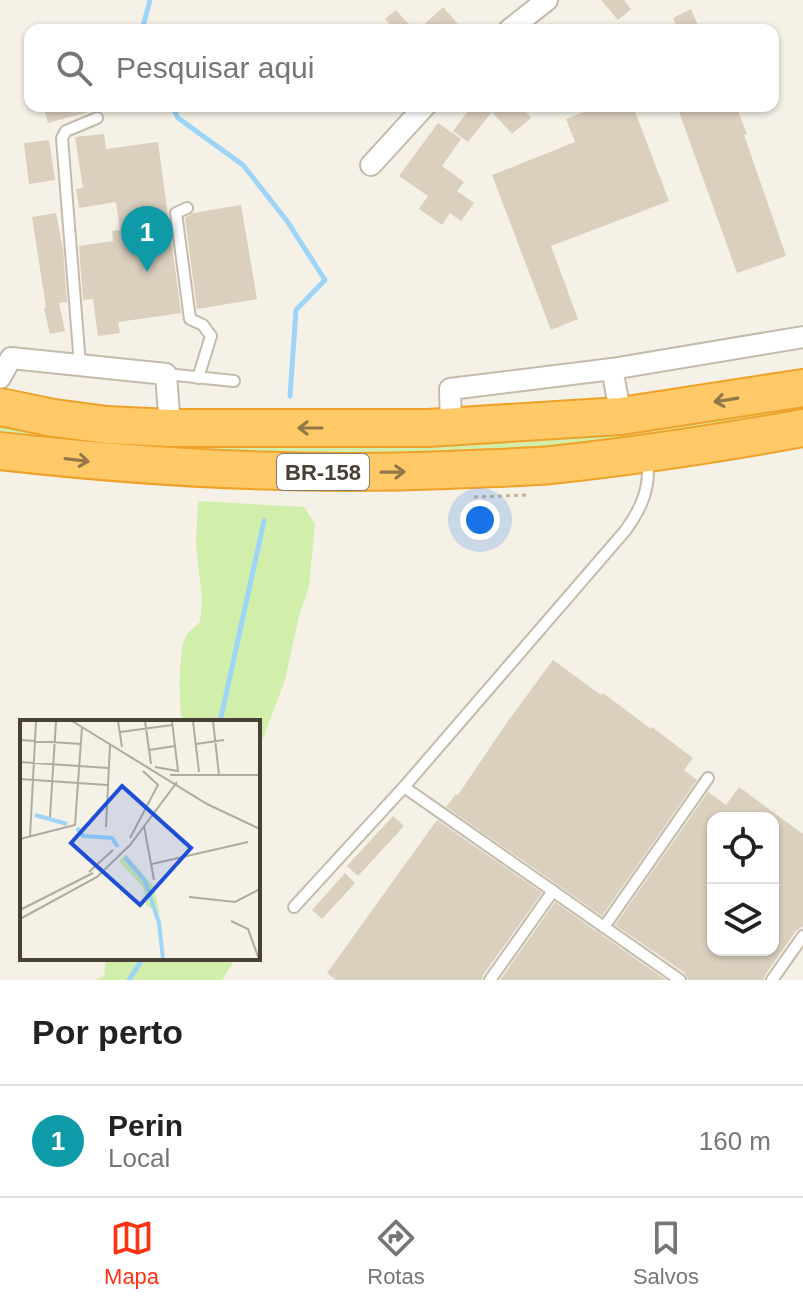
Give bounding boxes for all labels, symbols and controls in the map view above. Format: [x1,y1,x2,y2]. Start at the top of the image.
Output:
search box [24,24,779,112]
icon: search [52,46,96,90]
text: Pesquisar aqui [116,51,314,84]
pin: 1 [121,206,173,272]
one-way arrow [714,394,739,409]
one-way arrow [297,420,324,436]
one-way arrow [64,453,90,468]
road number: BR-158 [277,454,369,490]
one-way arrow [379,464,406,480]
your location [460,500,500,540]
inset map [20,720,260,960]
map controls [707,812,779,956]
button: locate [707,812,779,884]
button: layers [707,884,779,956]
text: Por perto [32,1013,183,1051]
text: Perin [108,1109,183,1142]
text: 1 [51,1126,65,1156]
text: 160 m [699,1126,771,1156]
text: Local [108,1143,170,1173]
tab: Mapa [104,1216,159,1290]
tab: Rotas [367,1216,425,1290]
tab: Salvos [633,1216,699,1290]

